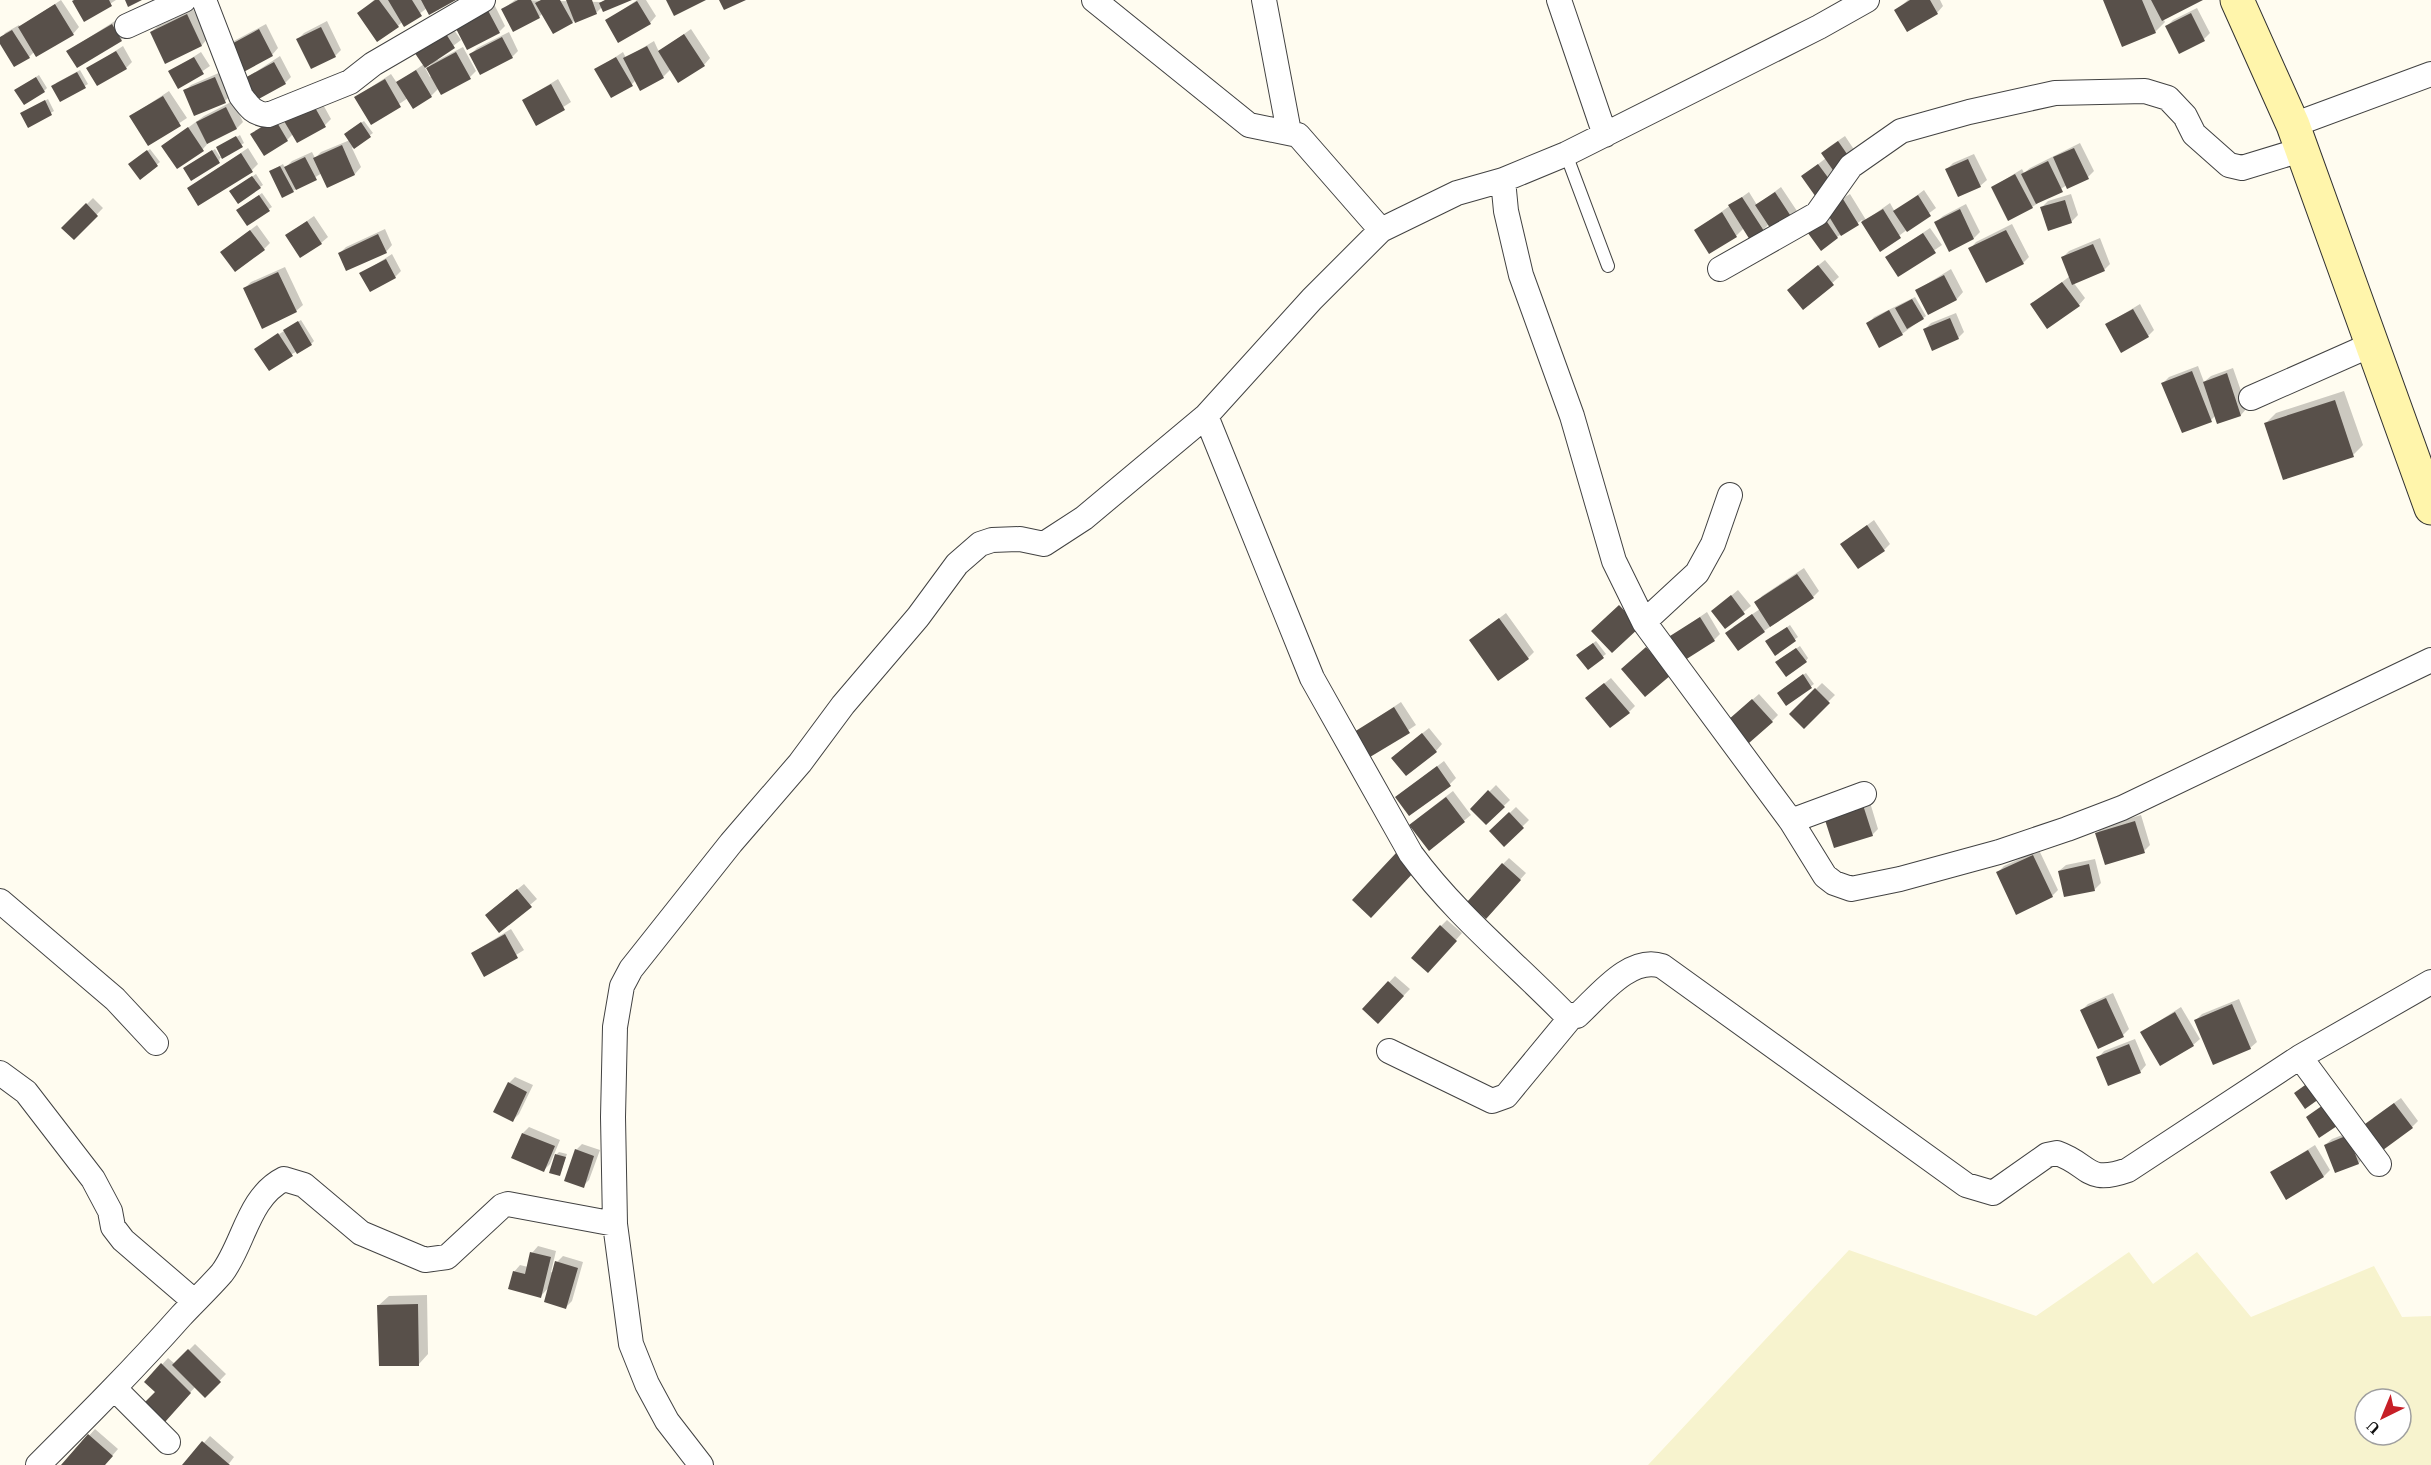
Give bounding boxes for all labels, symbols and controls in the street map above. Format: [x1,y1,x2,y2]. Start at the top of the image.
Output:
north arrow [2353,1387,2413,1447]
text: U [2363,1417,2383,1438]

